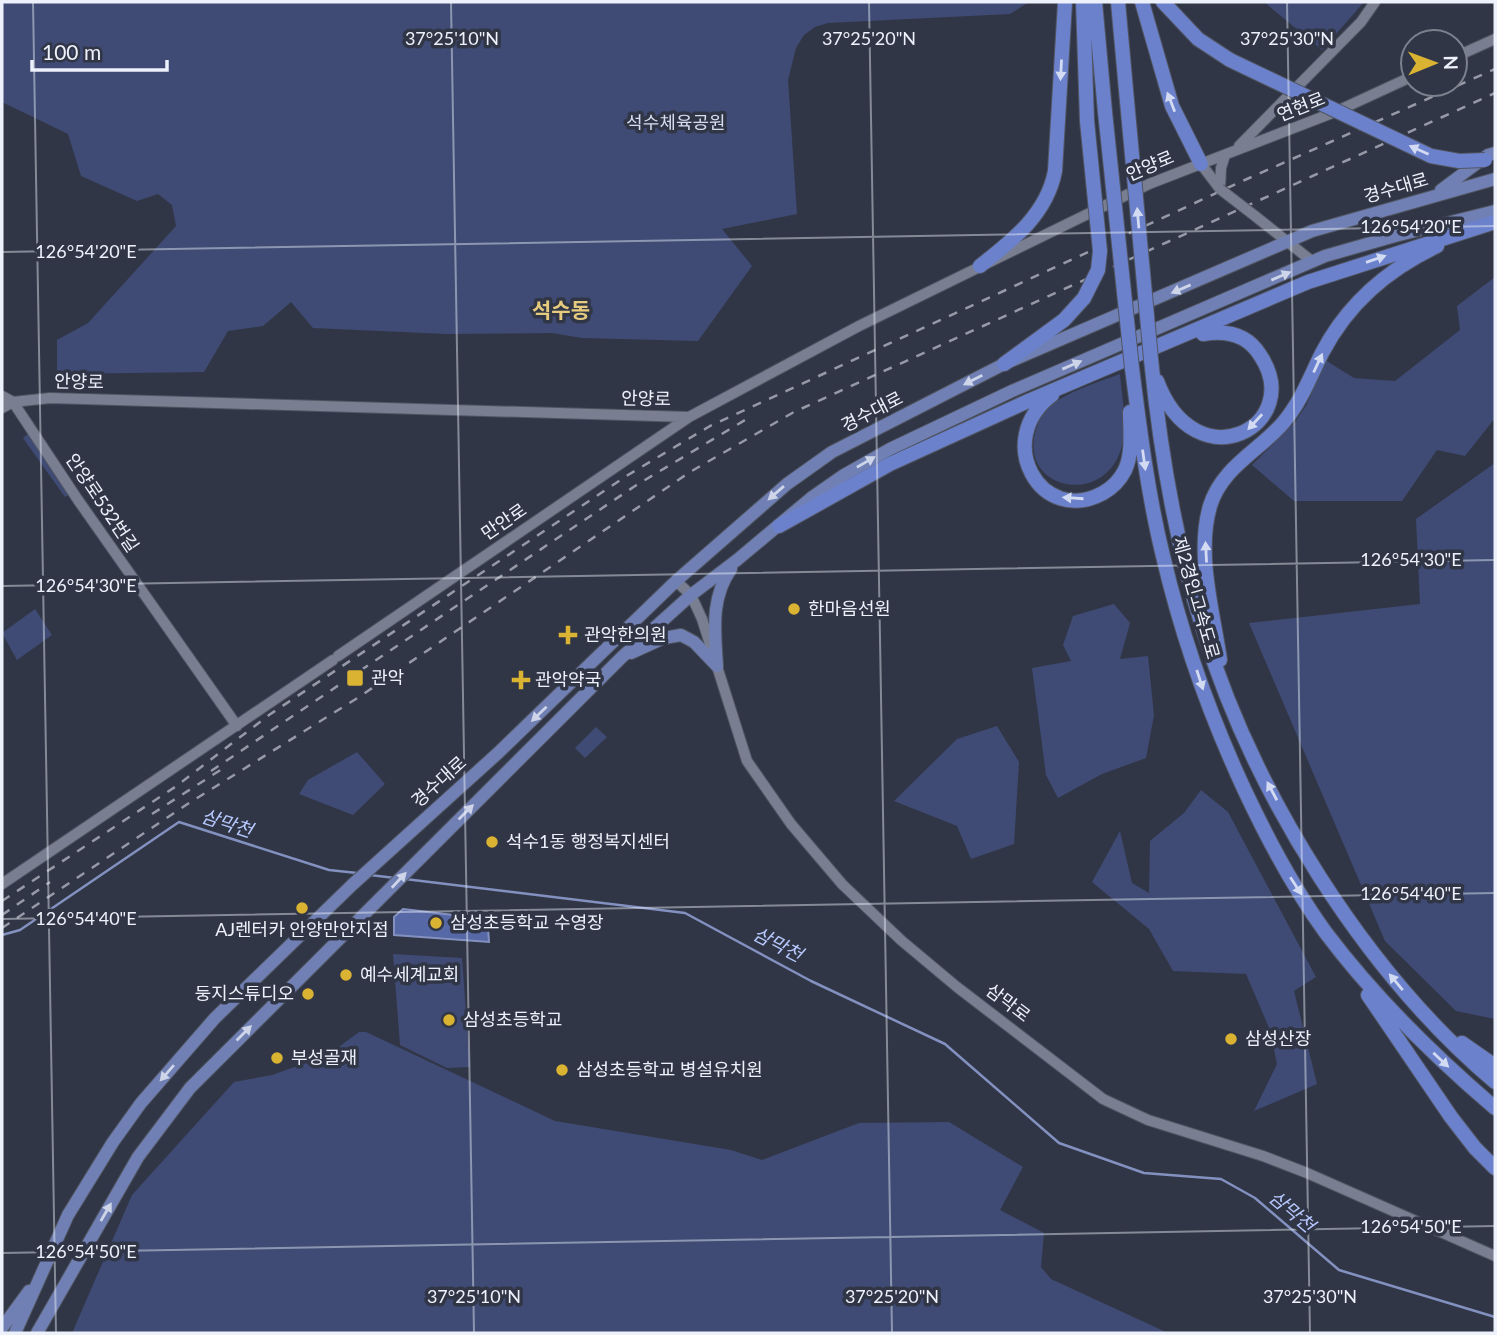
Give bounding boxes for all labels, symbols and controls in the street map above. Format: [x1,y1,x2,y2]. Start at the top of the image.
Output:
text: 37°25'10"N [405,27,499,49]
text: 37°25'20"N [822,27,916,49]
text: 37°25'30"N [1240,27,1334,49]
scale bar [32,28,166,72]
north arrow [1399,28,1469,98]
text: 100 m [42,39,101,64]
text: N [1440,55,1463,70]
one-way arrow [1055,59,1066,81]
street label: 연현로 [1273,87,1328,126]
one-way arrow [1166,92,1177,113]
park label: 석수체육공원 [626,111,726,133]
street label: 안양로 [1122,145,1177,185]
one-way arrow [1408,145,1429,156]
street label: 경수대로 [1361,167,1431,207]
one-way arrow [1132,207,1143,229]
text: 126°54'20"E [1360,215,1462,237]
text: 126°54'20"E [35,240,137,262]
one-way arrow [1366,253,1387,264]
one-way arrow [1271,270,1291,282]
one-way arrow [1171,283,1191,295]
district label: 석수동 [532,297,590,322]
one-way arrow [1312,353,1324,373]
one-way arrow [1062,360,1083,371]
street label: 안양로 [54,370,104,392]
one-way arrow [963,375,983,386]
street label: 경수대로 [837,386,906,436]
street label: 안양로 [621,387,671,409]
one-way arrow [1247,414,1264,431]
street label: 안양로532번길 [62,449,144,556]
one-way arrow [1139,449,1150,471]
one-way arrow [857,456,876,469]
one-way arrow [767,485,785,501]
one-way arrow [1061,492,1083,503]
street label: 만안로 [477,498,530,544]
street label: 제2경인고속도로 [1169,534,1225,661]
one-way arrow [1200,541,1211,563]
text: 126°54'30"E [1360,548,1462,570]
text: 126°54'30"E [35,574,137,596]
place label: 한마음선원 [808,597,891,619]
marker: 한마음선원 [786,601,802,617]
place label: 관악한의원 [584,623,667,645]
marker: 관악한의원 [558,625,578,645]
place label: 관악 [371,666,404,688]
marker: 관악 [345,668,365,688]
place label: 관악약국 [535,668,601,690]
one-way arrow [1195,670,1206,691]
marker: 관악약국 [513,672,529,688]
one-way arrow [531,705,548,721]
street label: 경수대로 [406,751,470,812]
one-way arrow [1266,781,1278,801]
water label: 삼막천 [199,803,257,842]
one-way arrow [457,804,474,821]
place label: 석수1동 행정복지센터 [506,830,670,852]
marker: 석수1동 행정복지센터 [484,834,500,850]
one-way arrow [391,871,408,888]
one-way arrow [1289,877,1303,895]
text: 126°54'40"E [1360,882,1462,904]
marker: AJ렌터카 안양만안지점 [294,900,310,916]
text: 126°54'40"E [35,907,137,929]
place label: 삼성초등학교 수영장 [450,911,604,933]
marker: 삼성초등학교 수영장 [428,915,444,931]
place label: AJ렌터카 안양만안지점 [215,918,389,940]
water label: 삼막천 [750,921,808,966]
place label: 예수세계교회 [360,963,459,985]
marker: 예수세계교회 [338,967,354,983]
one-way arrow [1389,973,1404,990]
street label: 삼막로 [982,978,1035,1026]
place label: 둥지스튜디오 [195,982,294,1004]
marker: 둥지스튜디오 [300,986,316,1002]
place label: 삼성초등학교 [463,1008,562,1030]
marker: 삼성초등학교 [441,1012,457,1028]
one-way arrow [236,1024,253,1041]
place label: 삼성산장 [1245,1027,1311,1049]
marker: 삼성산장 [1223,1031,1239,1047]
place label: 부성골재 [291,1046,357,1068]
marker: 부성골재 [269,1050,285,1066]
one-way arrow [1432,1052,1449,1068]
place label: 삼성초등학교 병설유치원 [576,1058,763,1080]
marker: 삼성초등학교 병설유치원 [554,1062,570,1078]
one-way arrow [159,1064,175,1082]
water label: 삼막천 [1265,1185,1321,1237]
one-way arrow [100,1202,112,1222]
text: 126°54'50"E [1360,1215,1462,1237]
text: 126°54'50"E [35,1240,137,1262]
text: 37°25'10"N [427,1285,521,1307]
text: 37°25'20"N [845,1285,939,1307]
text: 37°25'30"N [1263,1285,1357,1307]

